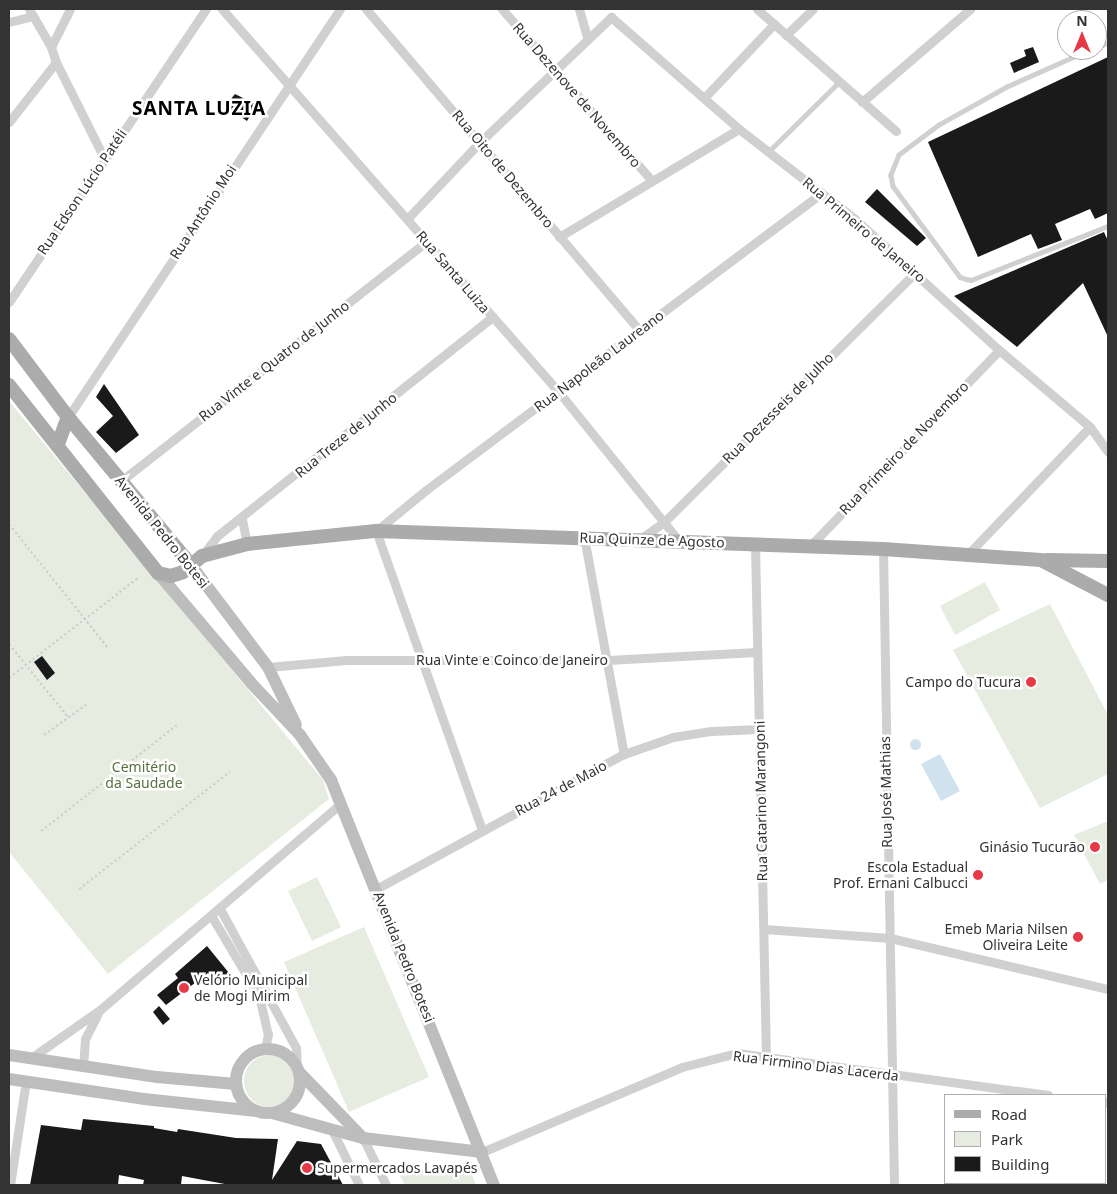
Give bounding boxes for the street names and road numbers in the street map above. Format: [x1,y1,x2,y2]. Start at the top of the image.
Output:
street label: Rua Dezenove de Novembro [509,19,645,171]
street label: Rua Oito de Dezembro [449,107,557,231]
street label: Rua Edson Lúcio Patéli [34,126,130,258]
street label: Rua Antônio Moi [166,162,240,262]
street label: Rua Primeiro de Janeiro [799,174,929,286]
street label: Rua Santa Luiza [413,227,493,317]
street label: Rua Vinte e Quatro de Junho [195,297,353,425]
street label: Rua Napoleão Laureano [531,307,667,415]
street label: Rua Dezesseis de Julho [719,349,837,467]
street label: Rua Primeiro de Novembro [836,378,972,518]
street label: Rua Treze de Junho [292,389,400,481]
street label: Avenida Pedro Botesi [111,472,213,592]
street label: Rua Quinze de Agosto [579,529,725,551]
street label: Rua Vinte e Coinco de Janeiro [416,652,608,668]
street label: Rua Catarino Marangoni [751,721,771,881]
street label: Rua José Mathias [877,736,895,848]
street label: Rua 24 de Maio [512,757,610,819]
street label: Avenida Pedro Botesi [370,889,438,1025]
street label: Rua Firmino Dias Lacerda [732,1047,900,1085]

